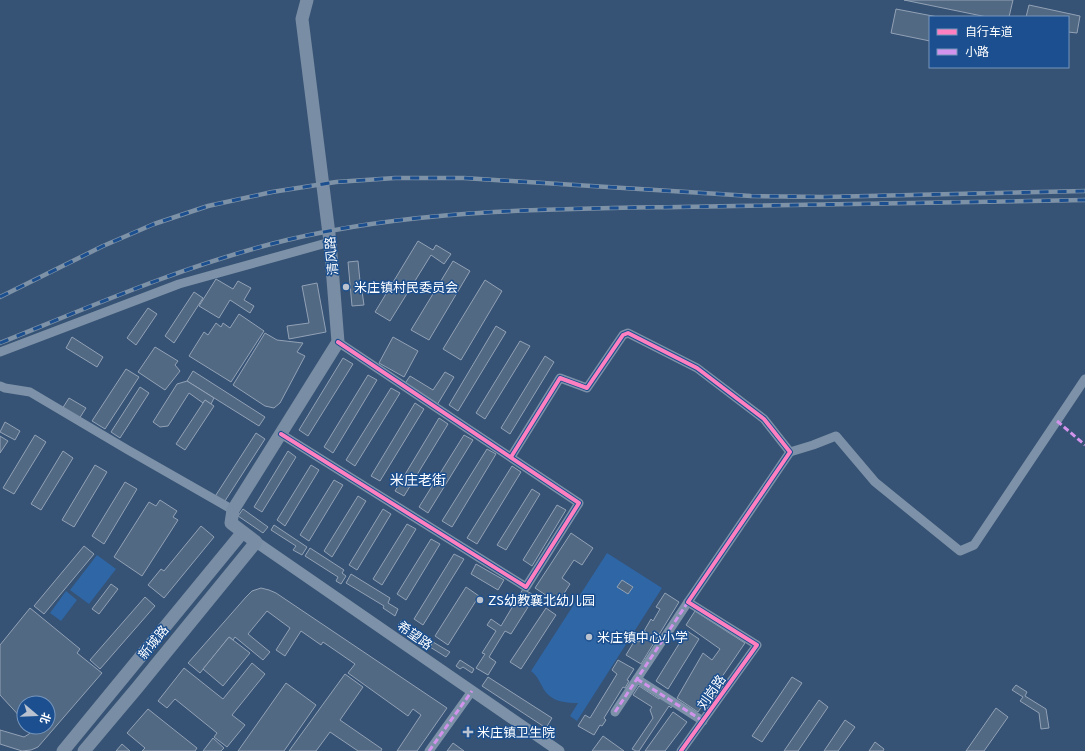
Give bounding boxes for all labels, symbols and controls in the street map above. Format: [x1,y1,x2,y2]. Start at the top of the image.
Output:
legend [929,16,1069,68]
text: 自行车道 [965,25,1013,41]
text: 小路 [965,45,989,61]
street label: 清风路 [323,236,343,276]
place label: 米庄镇村民委员会 [354,280,458,297]
marker: 米庄镇村民委员会 [341,282,351,292]
district label: 米庄老街 [390,473,446,490]
place label: ZS幼教襄北幼儿园 [488,593,595,610]
marker: ZS幼教襄北幼儿园 [475,595,485,605]
street label: 希望路 [393,618,435,654]
street label: 新城路 [136,623,173,663]
place label: 米庄镇中心小学 [597,630,688,647]
marker: 米庄镇中心小学 [584,632,594,642]
street label: 刘岗路 [694,672,730,714]
north arrow [16,695,56,735]
text: 北 [36,710,53,725]
marker: 米庄镇卫生院 [462,726,474,738]
place label: 米庄镇卫生院 [477,726,555,742]

